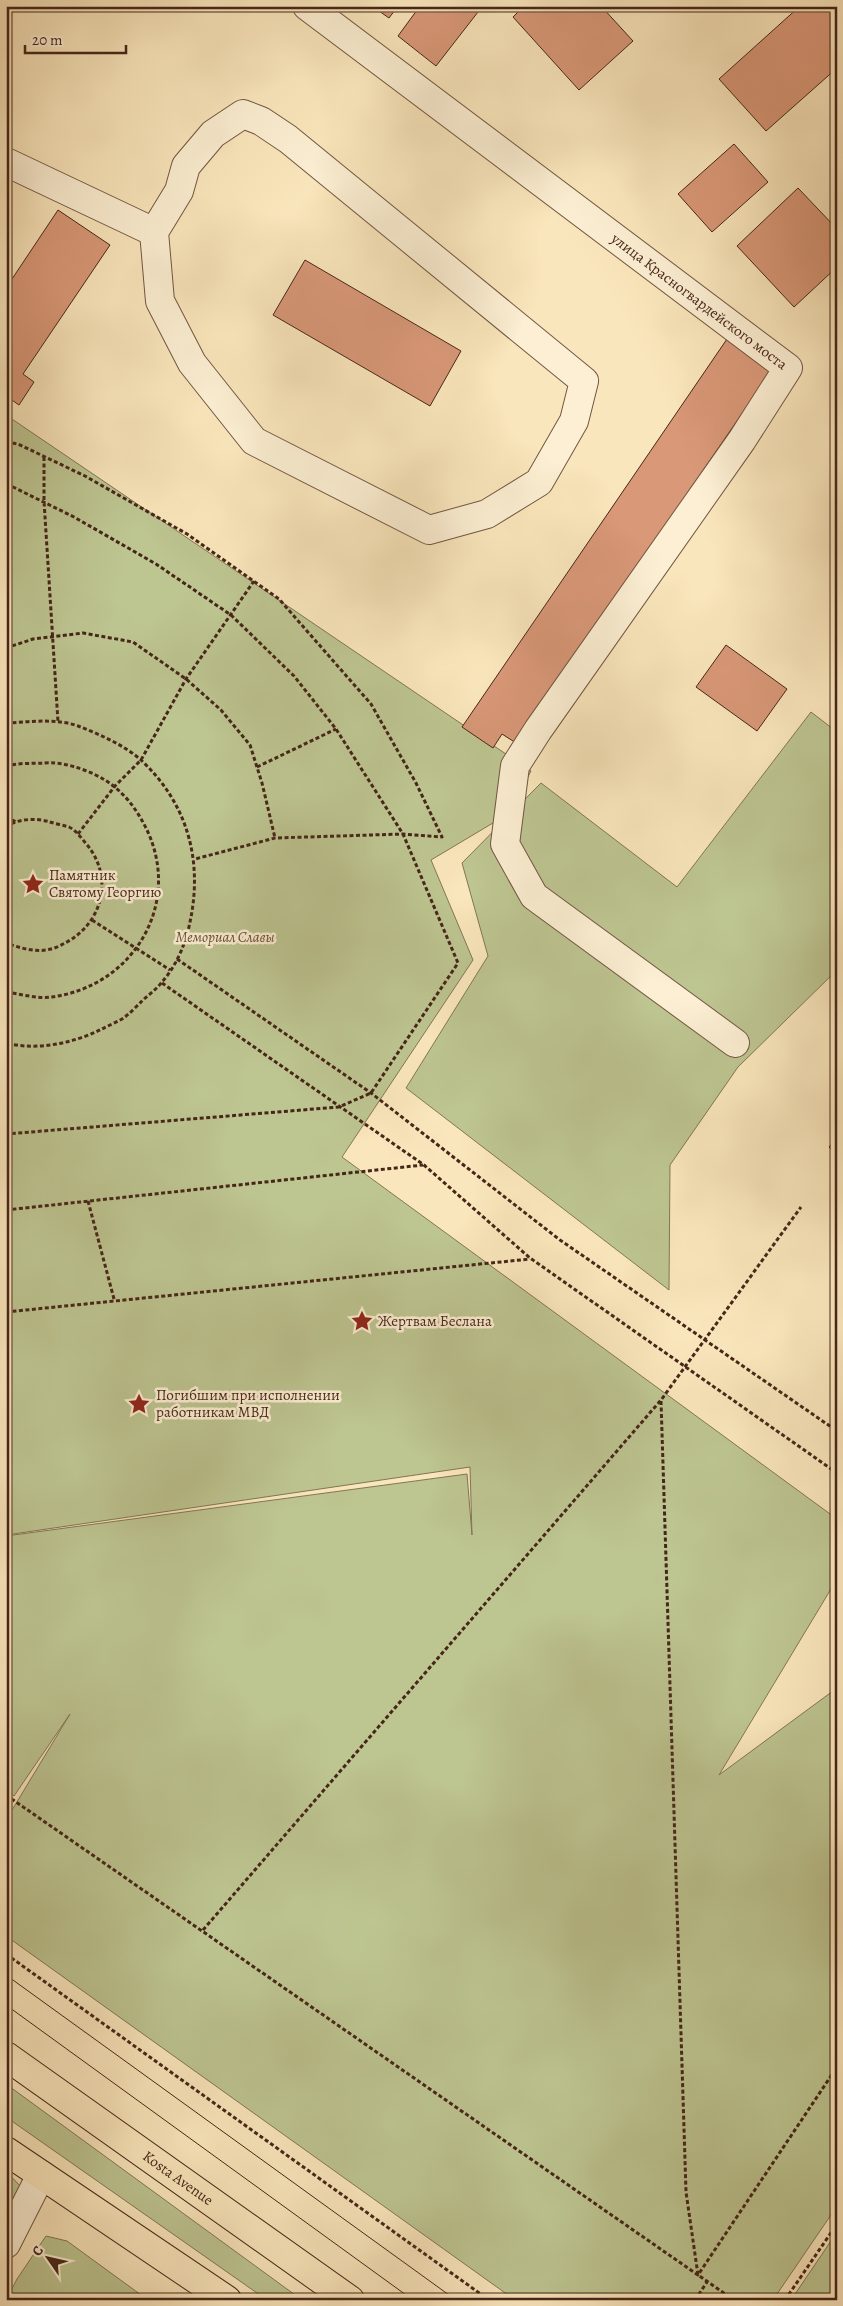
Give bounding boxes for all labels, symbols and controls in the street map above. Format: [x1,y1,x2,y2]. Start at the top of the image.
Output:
scale bar [25,22,126,54]
text: 20 m [32,30,63,50]
street label: улица Красногвардейского моста [606,228,792,374]
place label: Памятник Святому Георгию [49,865,161,902]
place icon: Памятник Святому Георгию [20,871,46,897]
park label: Мемориал Славы [175,927,275,947]
place icon: Жертвам Беслана [349,1308,375,1334]
place label: Жертвам Беслана [378,1311,492,1331]
place label: Погибшим при исполнении работникам МВД [156,1385,340,1422]
place icon: Погибшим при исполнении работникам МВД [126,1391,152,1417]
street label: Kosta Avenue [139,2146,218,2210]
north arrow [22,2234,72,2284]
text: С [27,2242,48,2260]

